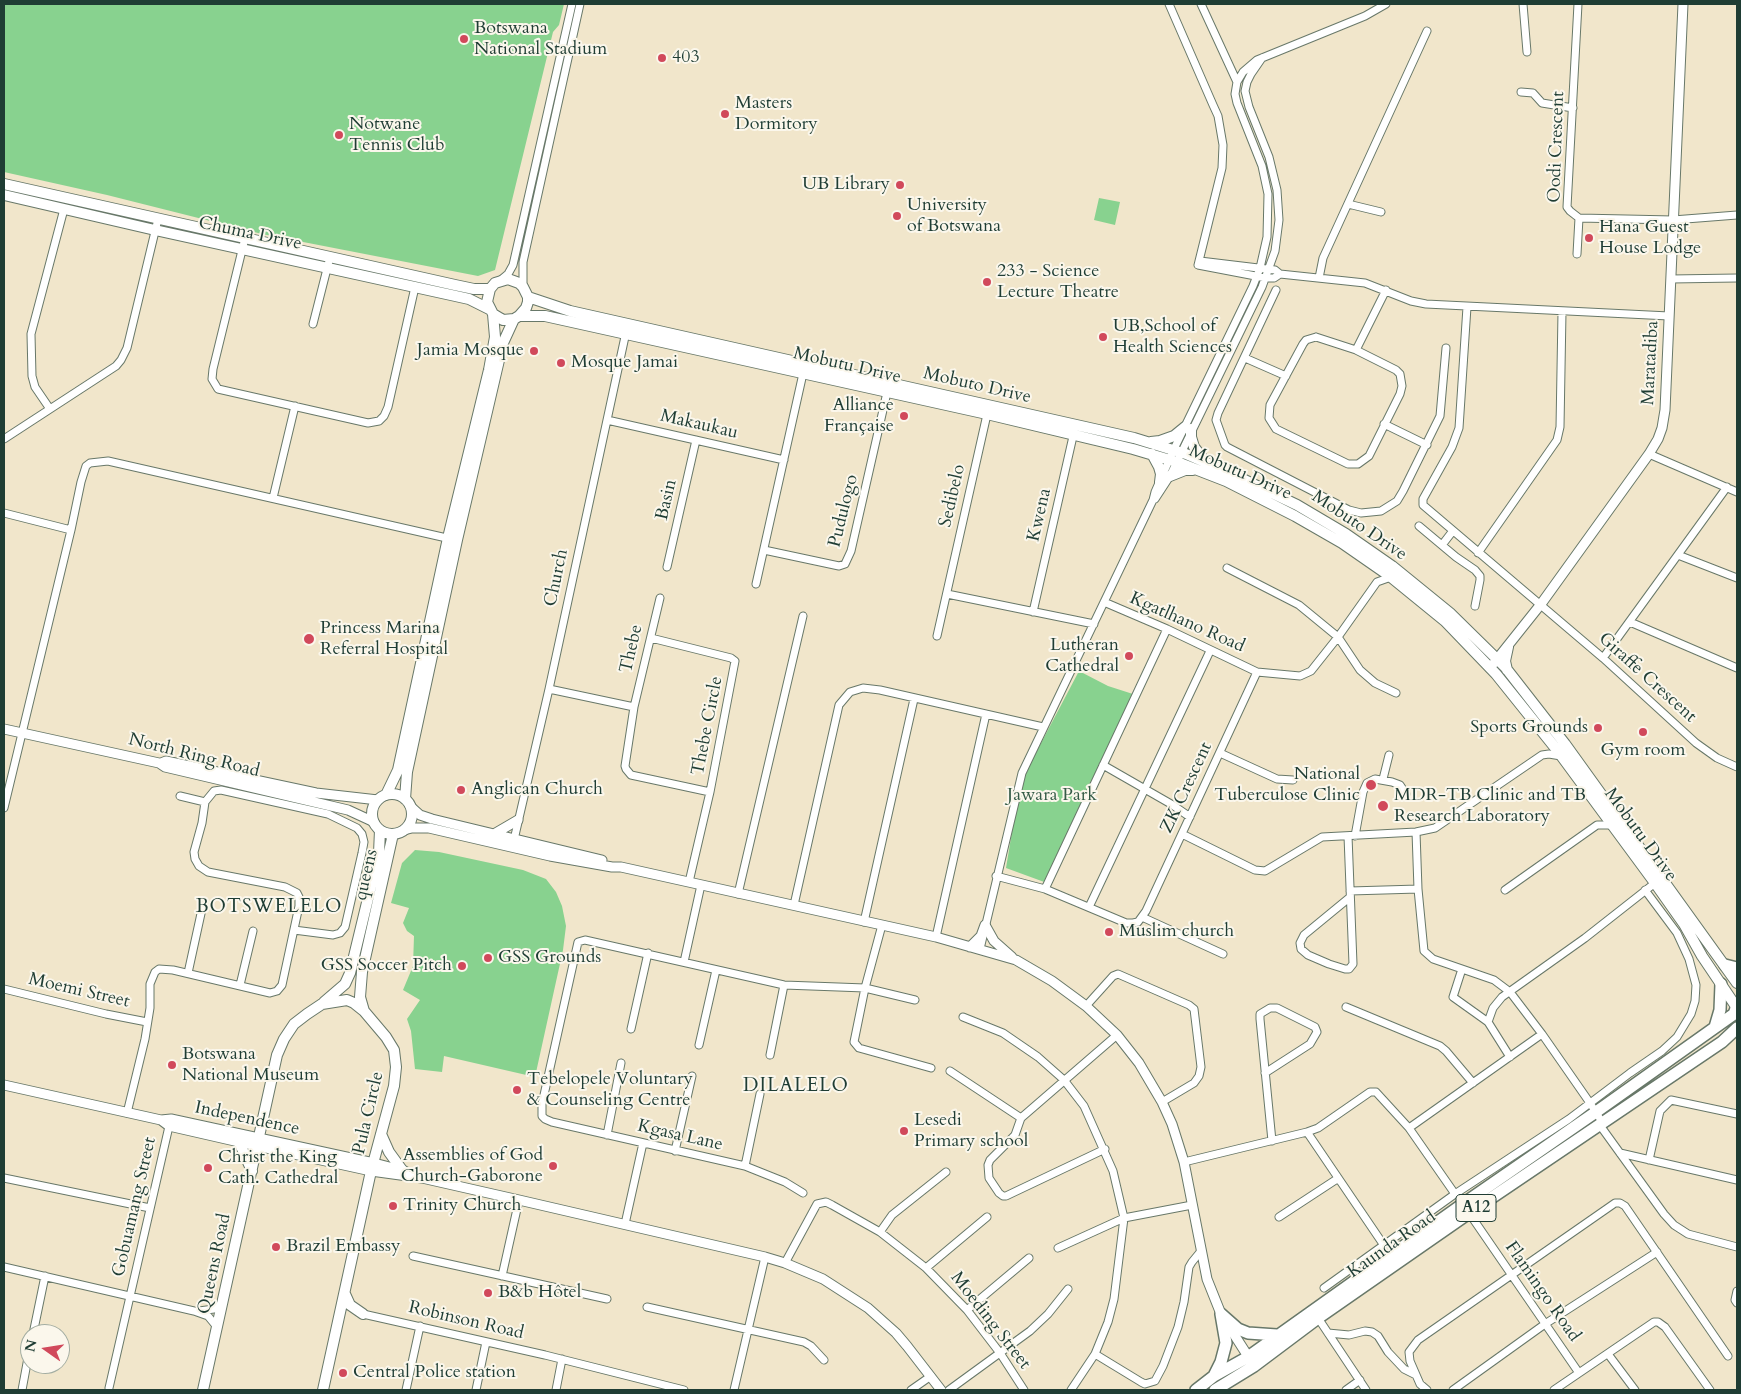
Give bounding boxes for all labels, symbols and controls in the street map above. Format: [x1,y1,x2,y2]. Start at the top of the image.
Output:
place label: Botswana National Stadium [474,18,607,60]
marker: Botswana National Stadium [458,33,470,45]
place label: 403 [672,47,700,69]
marker: 403 [656,52,668,64]
street label: Oodi Crescent [1544,91,1570,203]
place label: Masters Dormitory [735,93,818,136]
marker: Masters Dormitory [719,108,731,120]
place label: Notwane Tennis Club [349,114,445,156]
marker: Notwane Tennis Club [333,129,345,141]
place label: UB Library [802,174,890,196]
marker: UB Library [894,179,906,191]
place label: University of Botswana [907,195,1001,238]
marker: University of Botswana [891,210,903,222]
street label: Chuma Drive [196,213,304,255]
place label: Hana Guest House Lodge [1599,217,1701,260]
marker: Hana Guest House Lodge [1583,232,1595,244]
place label: 233 - Science Lecture Theatre [997,261,1119,304]
marker: 233 - Science Lecture Theatre [981,276,993,288]
place label: UB,School of Health Sciences [1113,316,1232,358]
street label: Maratadiba [1638,320,1664,406]
marker: UB,School of Health Sciences [1097,331,1109,343]
place label: Jamia Mosque [417,340,524,362]
street label: Mobutu Drive [791,343,903,389]
marker: Jamia Mosque [528,345,540,357]
place label: Mosque Jamai [571,352,678,374]
marker: Mosque Jamai [555,357,567,369]
street label: Mobuto Drive [921,363,1033,409]
place label: Alliance Française [824,395,894,438]
street label: Makaukau [658,406,740,444]
marker: Alliance Française [898,410,910,422]
street label: Mobutu Drive [1185,441,1295,505]
street label: Sedibelo [935,462,971,530]
street label: Pudulogo [825,472,863,550]
street label: Basin [652,477,682,523]
street label: Kwena [1023,486,1057,544]
street label: Mobuto Drive [1307,486,1411,566]
street label: Church [540,547,574,609]
street label: Kgatlhano Road [1126,588,1248,658]
place label: Princess Marina Referral Hospital [320,618,448,660]
street label: Thebe [616,623,648,675]
street label: Giraffe Crescent [1594,628,1700,728]
marker: Princess Marina Referral Hospital [302,632,316,646]
place label: Lutheran Cathedral [1045,635,1119,678]
marker: Lutheran Cathedral [1123,650,1135,662]
street label: Thebe Circle [688,675,728,777]
place label: Sports Grounds [1470,717,1588,739]
marker: Sports Grounds [1592,722,1604,734]
marker: Gym room [1637,726,1649,738]
street label: North Ring Road [126,729,262,783]
street label: ZK Crescent [1157,739,1217,837]
place label: Gym room [1600,740,1686,762]
place label: National Tuberculose Clinic [1214,764,1360,806]
marker: National Tuberculose Clinic [1364,778,1378,792]
place label: Anglican Church [471,779,603,801]
marker: Anglican Church [455,784,467,796]
street label: Mobutu Drive [1599,784,1681,886]
park label: Jawara Park [1007,785,1097,807]
place label: MDR-TB Clinic and TB Research Laboratory [1394,785,1586,828]
marker: MDR-TB Clinic and TB Research Laboratory [1376,799,1390,813]
street label: queens [351,847,383,903]
district label: BOTSWELELO [194,897,344,919]
place label: Muslim church [1119,921,1234,943]
marker: Muslim church [1103,926,1115,938]
place label: GSS Grounds [498,947,601,969]
marker: GSS Grounds [482,952,494,964]
place label: GSS Soccer Pitch [321,955,452,977]
marker: GSS Soccer Pitch [456,960,468,972]
street label: Moemi Street [26,969,132,1013]
place label: Botswana National Museum [182,1044,319,1086]
marker: Botswana National Museum [166,1059,178,1071]
place label: Tebelopele Voluntary & Counseling Centre [527,1069,693,1112]
street label: Pula Circle [349,1070,389,1156]
district label: DILALELO [742,1076,850,1098]
marker: Tebelopele Voluntary & Counseling Centre [511,1084,523,1096]
street label: Independence [193,1097,301,1141]
place label: Lesedi Primary school [914,1110,1028,1152]
street label: Kgasa Lane [635,1116,725,1156]
marker: Lesedi Primary school [898,1125,910,1137]
street label: Gobuamang Street [108,1135,162,1279]
place label: Assemblies of God Church-Gaborone [401,1145,543,1188]
place label: Christ the King Cath. Cathedral [218,1147,338,1190]
marker: Assemblies of God Church-Gaborone [547,1160,559,1172]
marker: Christ the King Cath. Cathedral [202,1162,214,1174]
road number: A12 [1456,1194,1496,1222]
place label: Trinity Church [403,1195,521,1217]
marker: Trinity Church [387,1200,399,1212]
street label: Kaunda Road [1344,1207,1440,1283]
street label: Queens Road [194,1212,236,1316]
place label: Brazil Embassy [286,1236,400,1258]
street label: Flamingo Road [1500,1238,1584,1346]
marker: Brazil Embassy [270,1241,282,1253]
street label: Moeding Street [945,1268,1035,1374]
place label: B&b Hôtel [498,1282,581,1304]
marker: B&b Hôtel [482,1287,494,1299]
street label: Robinson Road [406,1297,526,1345]
north arrow [20,1324,70,1374]
text: N [20,1338,41,1354]
place label: Central Police station [353,1362,516,1384]
marker: Central Police station [337,1367,349,1379]

